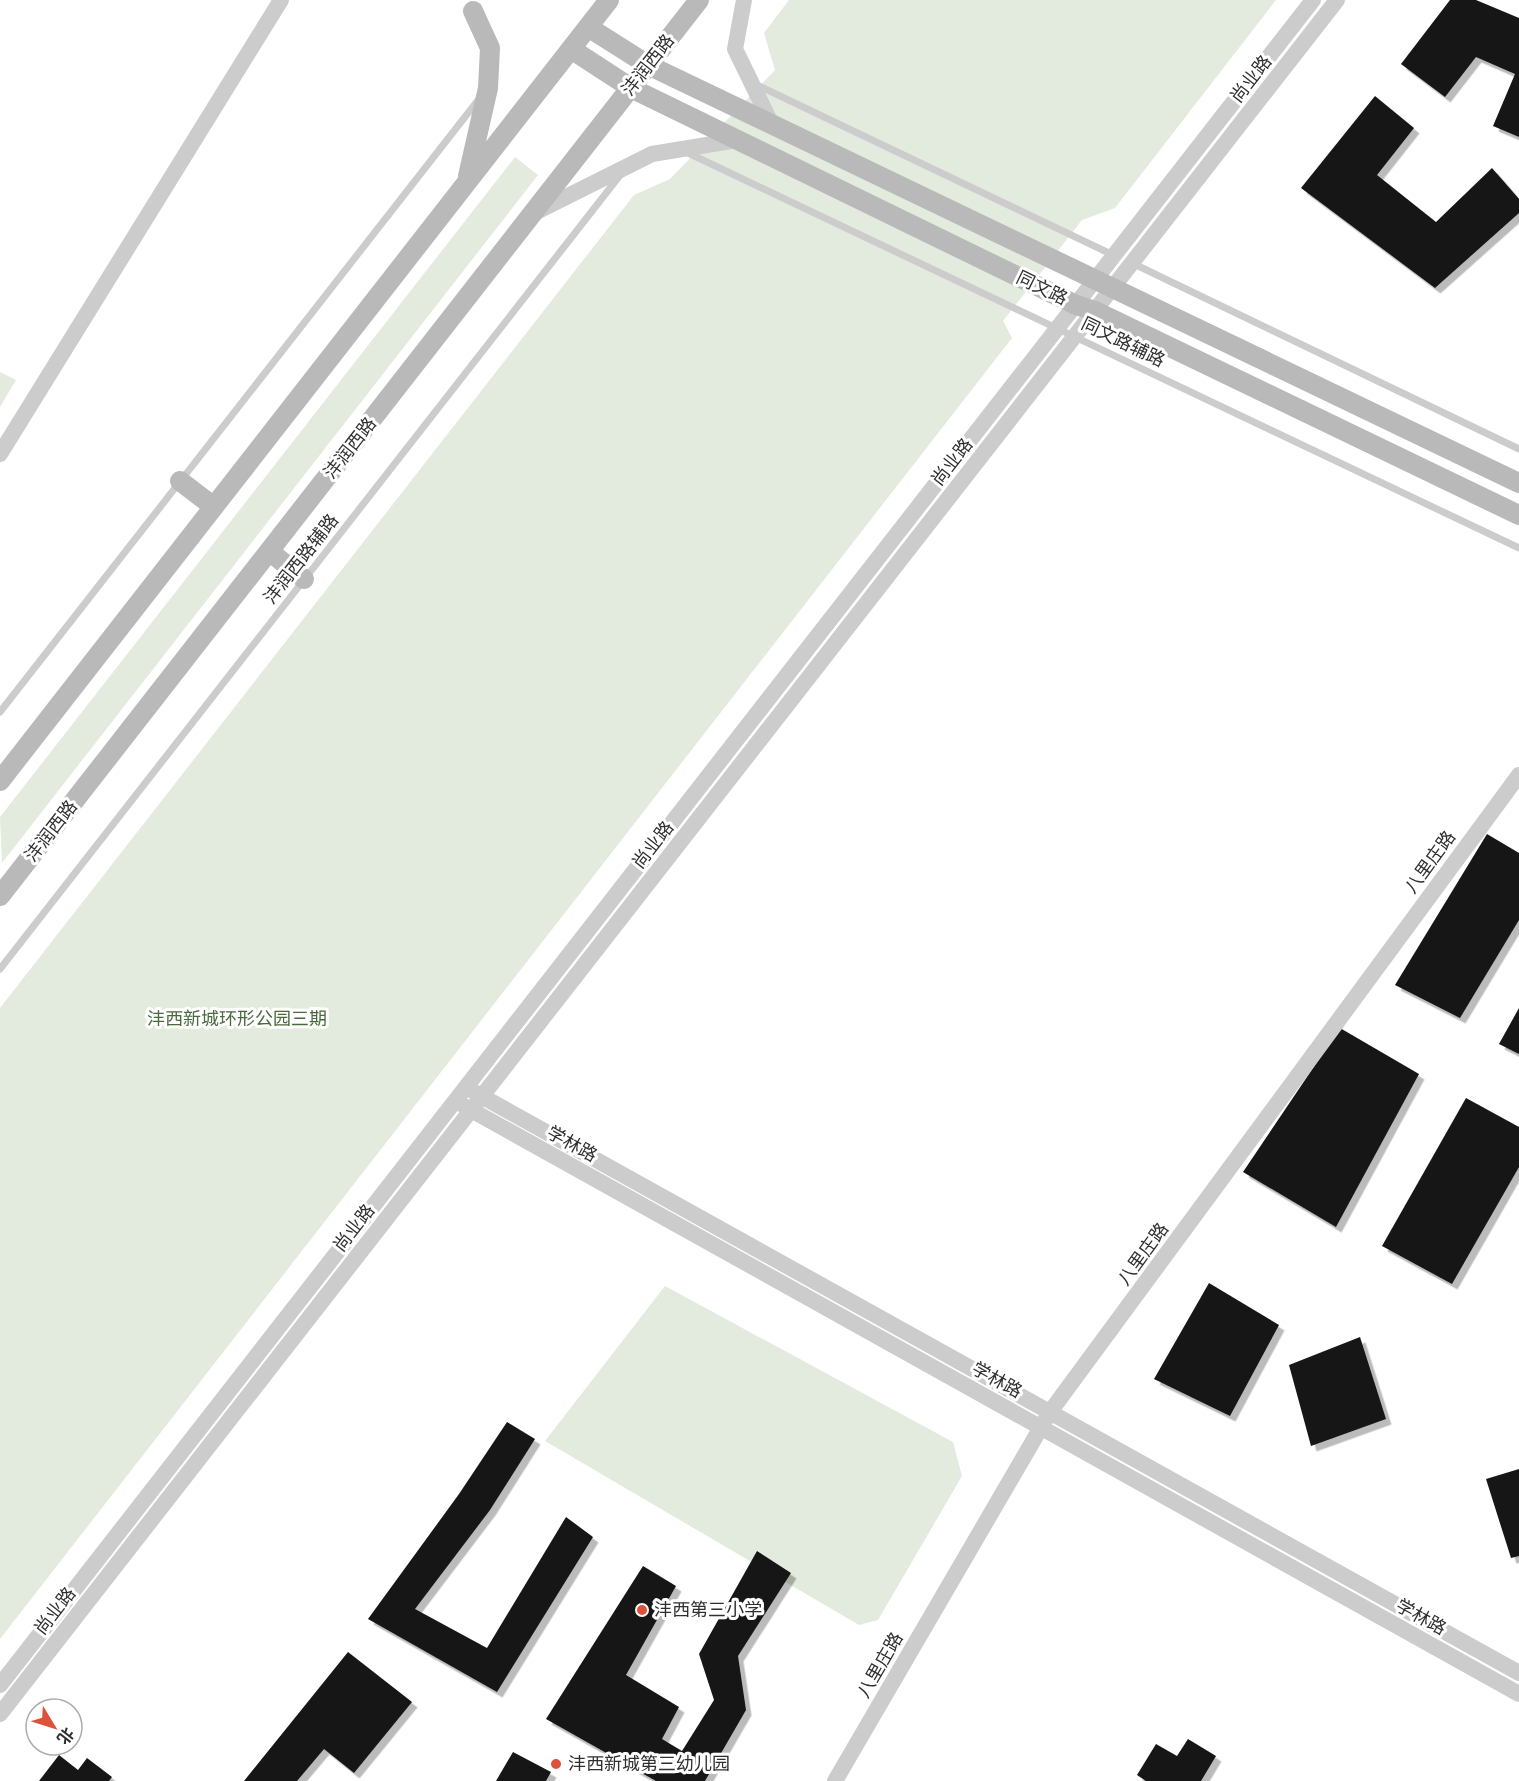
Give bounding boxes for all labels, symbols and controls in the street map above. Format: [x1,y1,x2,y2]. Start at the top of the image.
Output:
street label: 沣润西路 [617,30,679,100]
street label: 尚业路 [1226,51,1276,107]
street label: 同文路 [1013,266,1071,310]
street label: 同文路辅路 [1078,312,1168,372]
street label: 沣润西路 [319,413,381,483]
street label: 尚业路 [927,434,977,490]
street label: 沣润西路辅路 [259,510,343,608]
street label: 沣润西路 [20,796,82,866]
street label: 尚业路 [628,817,678,873]
street label: 八里庄路 [1400,826,1460,898]
park label: 沣西新城环形公园三期 [147,1008,327,1030]
street label: 学林路 [543,1121,601,1167]
street label: 尚业路 [329,1200,379,1256]
street label: 八里庄路 [1113,1218,1173,1290]
street label: 学林路 [968,1357,1026,1403]
street label: 尚业路 [30,1583,80,1639]
street label: 学林路 [1392,1594,1450,1640]
place label: 沣西第三小学 [654,1599,762,1621]
marker: 沣西第三小学 [635,1603,649,1617]
street label: 八里庄路 [852,1628,908,1702]
north arrow [24,1697,84,1757]
text: 北 [53,1724,78,1748]
place label: 沣西新城第三幼儿园 [568,1753,730,1775]
marker: 沣西新城第三幼儿园 [549,1757,563,1771]

